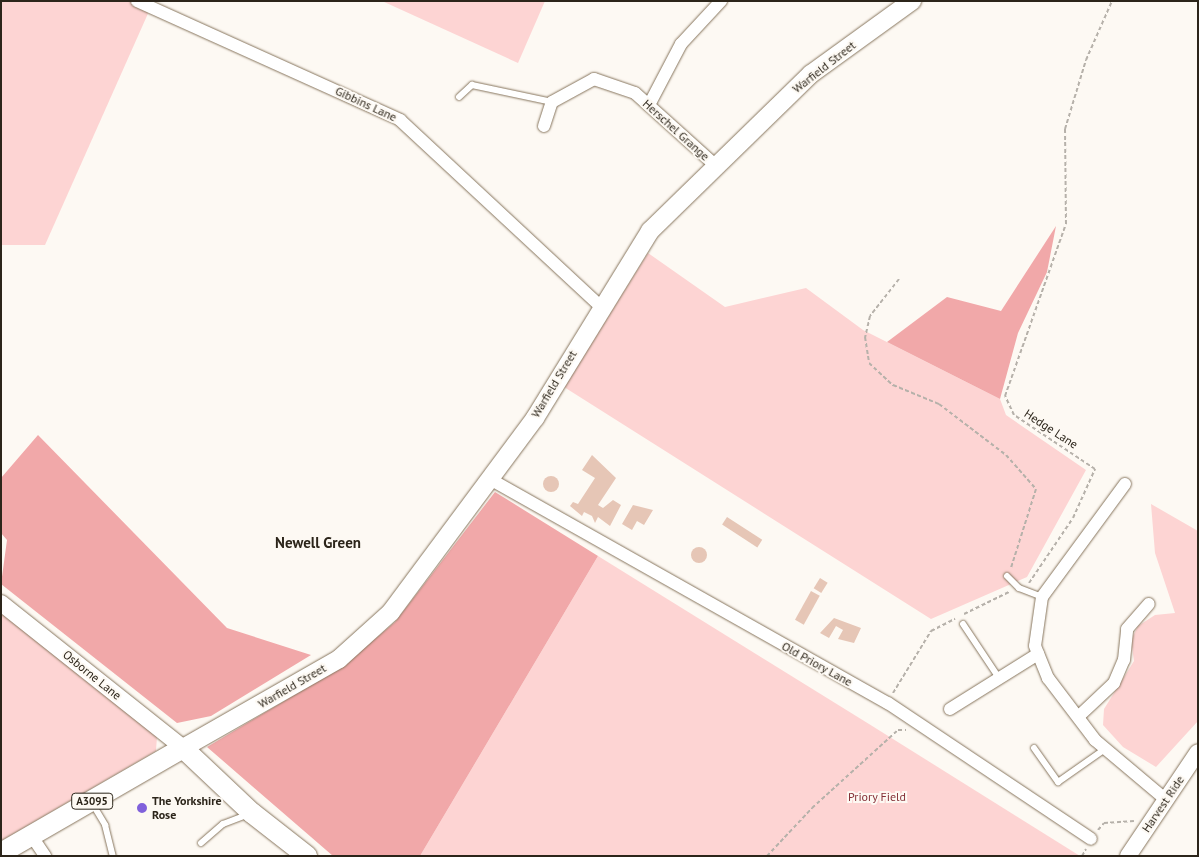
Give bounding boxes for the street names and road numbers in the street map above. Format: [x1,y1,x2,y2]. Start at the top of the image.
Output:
street label: Warfield Street [790,38,858,96]
street label: Gibbins Lane [333,84,399,124]
street label: Herschel Grange [640,96,712,164]
street label: Warfield Street [528,348,580,420]
street label: Hedge Lane [1022,406,1080,452]
street label: Old Priory Lane [779,639,855,689]
street label: Osborne Lane [60,647,124,703]
street label: Warfield Street [256,661,328,711]
street label: Harvest Ride [1139,773,1187,835]
road number: A3095 [71,792,113,809]

